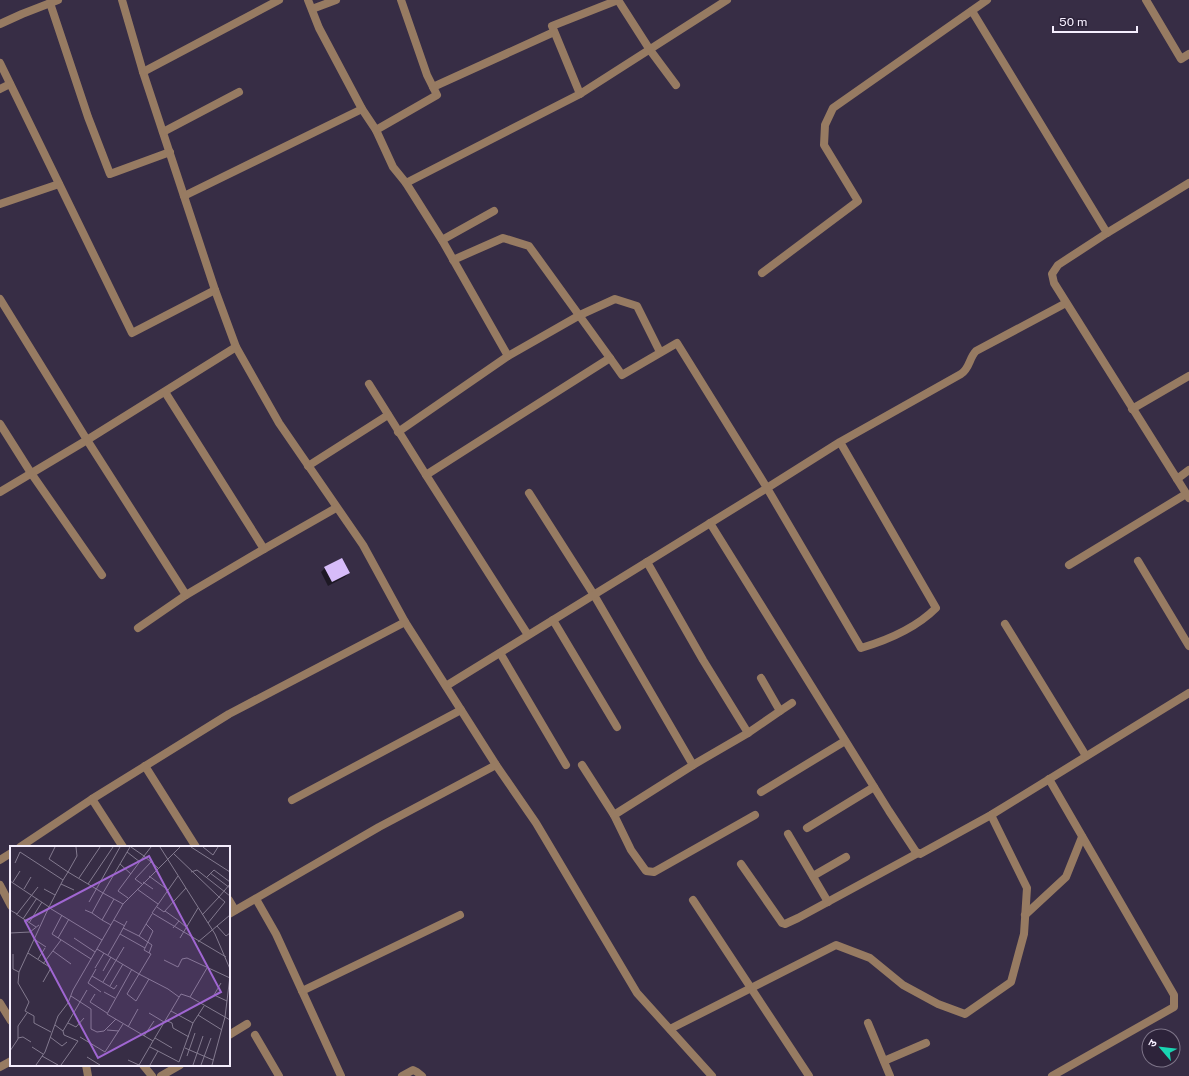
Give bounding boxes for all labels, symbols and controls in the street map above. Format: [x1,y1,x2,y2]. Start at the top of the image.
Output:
scale bar [1053,8,1137,34]
text: 50 m [1059,15,1087,29]
inset map [10,846,230,1066]
north arrow [1141,1028,1181,1068]
text: उ [1145,1037,1159,1049]

